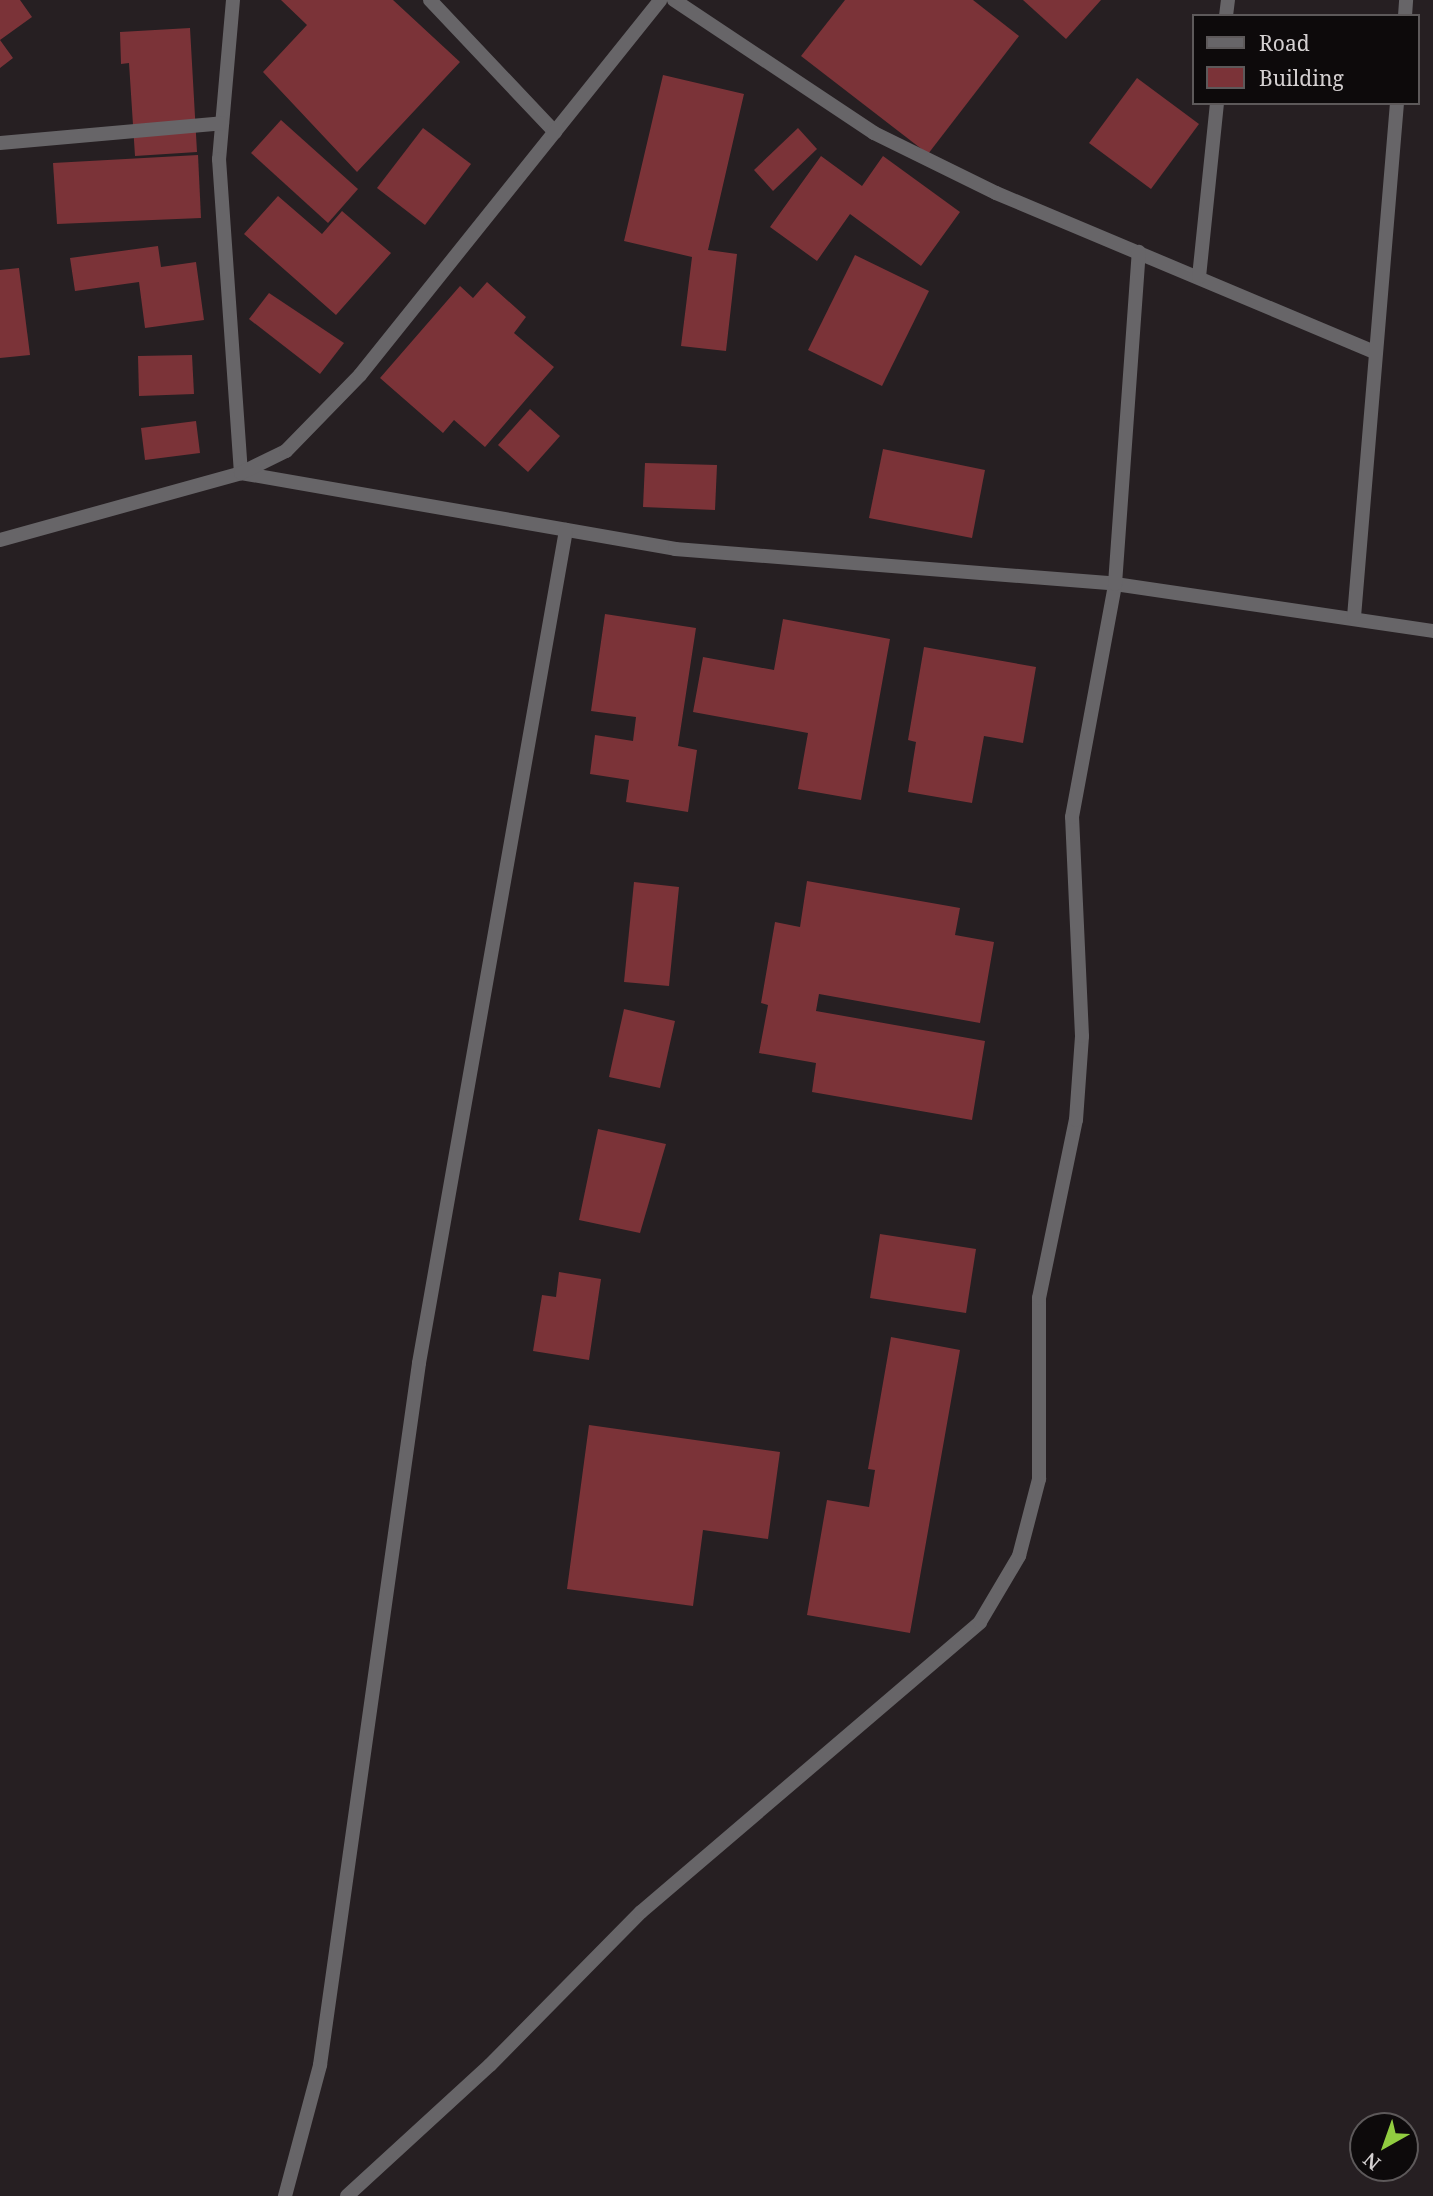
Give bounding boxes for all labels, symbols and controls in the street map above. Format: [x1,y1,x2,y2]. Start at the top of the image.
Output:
legend [1192,14,1419,105]
text: Road [1259,29,1310,57]
text: Building [1259,64,1344,92]
north arrow [1349,2112,1419,2182]
text: N [1358,2147,1386,2176]

